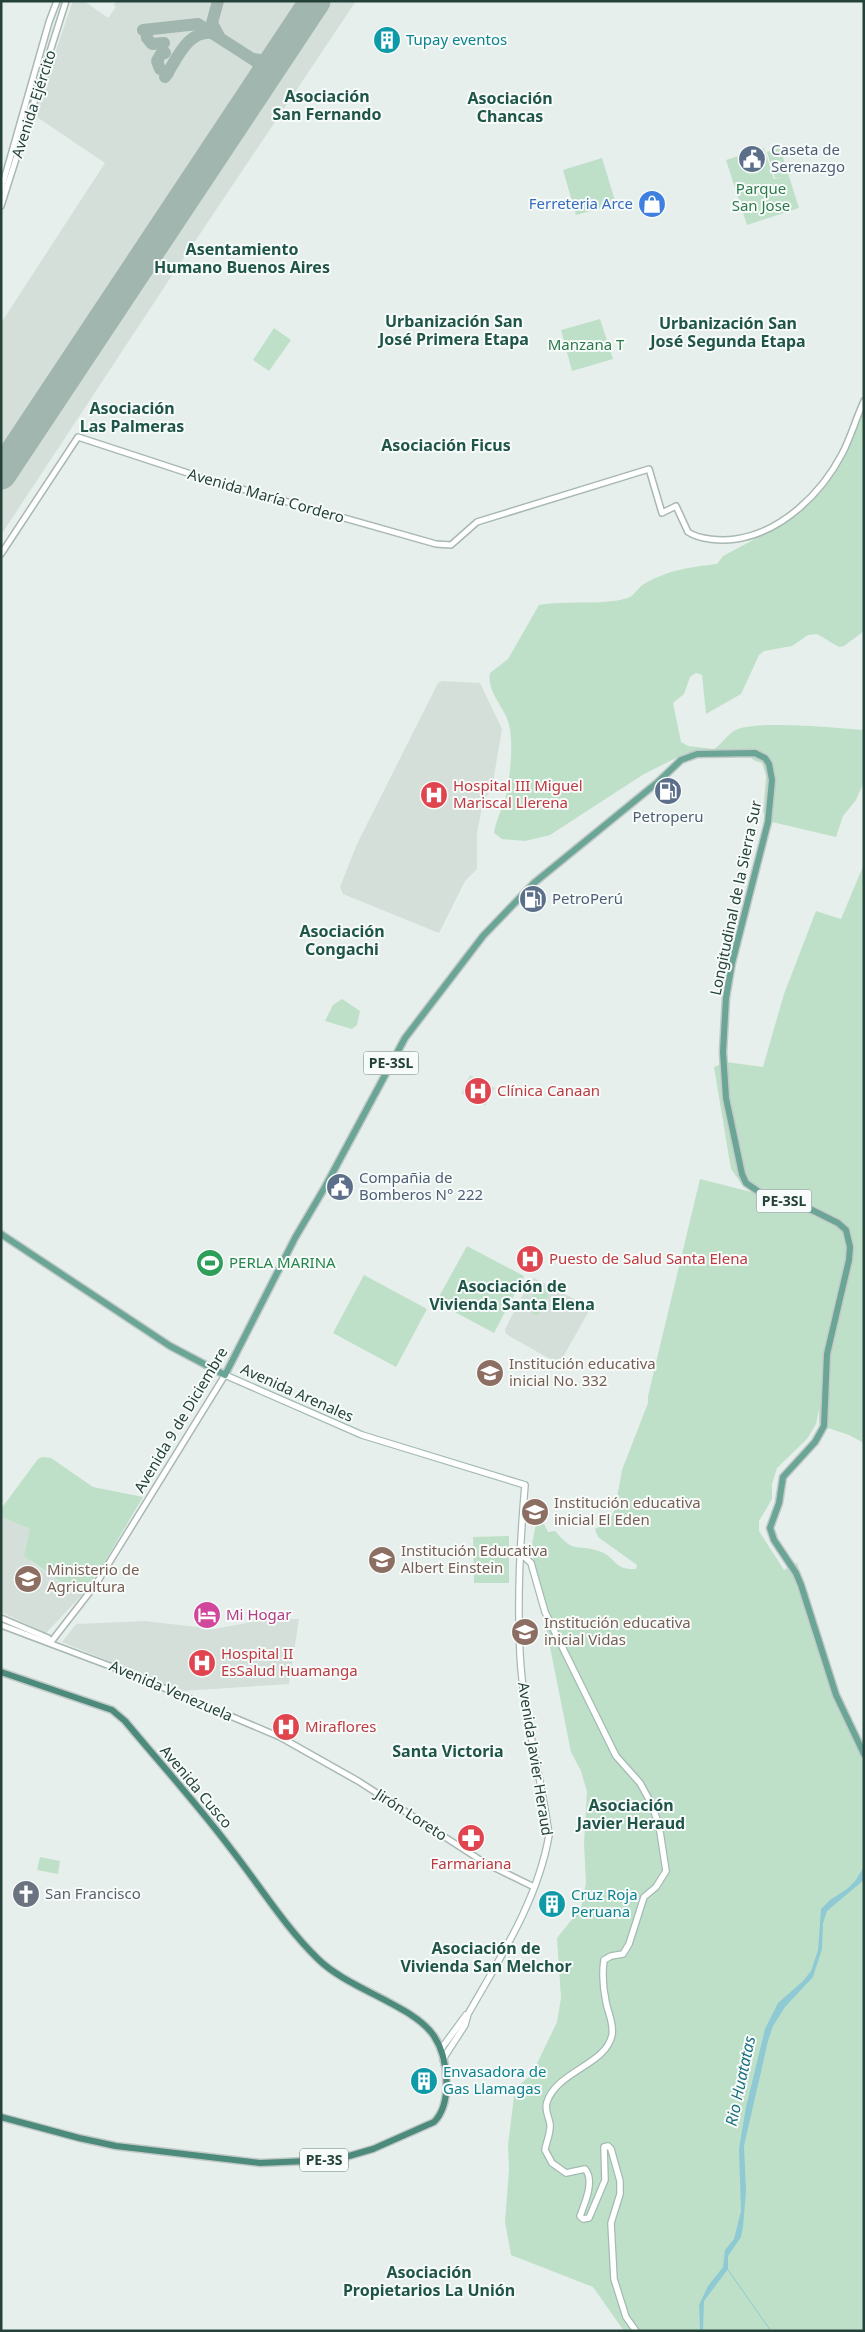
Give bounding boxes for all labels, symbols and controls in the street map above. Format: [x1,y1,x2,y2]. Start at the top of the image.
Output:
building icon: Tupay eventos [372,25,402,55]
place label: Tupay eventos [406,29,507,49]
street label: Avenida Ejército [6,47,60,160]
district label: Asociación San Fernando [273,85,381,125]
district label: Asociación Chancas [467,87,553,127]
place label: Caseta de Serenazgo [771,139,845,176]
public building icon: Caseta de Serenazgo [737,144,767,174]
park label: Parque San Jose [732,178,790,215]
shop icon: Ferreteria Arce [637,189,667,219]
place label: Ferreteria Arce [529,193,633,213]
district label: Asentamiento Humano Buenos Aires [154,238,330,278]
district label: Urbanización San José Primera Etapa [377,310,529,350]
district label: Urbanización San José Segunda Etapa [648,312,806,352]
park label: Manzana T [548,334,625,354]
district label: Asociación Las Palmeras [80,397,184,437]
district label: Asociación Ficus [381,434,511,456]
street label: Avenida María Cordero [186,463,347,527]
place label: Hospital III Miguel Mariscal Llerena [453,775,583,812]
fuel station icon: Petroperu [653,776,683,806]
hospital icon: Hospital III Miguel Mariscal Llerena [419,780,449,810]
street label: Longitudinal de la Sierra Sur [705,798,765,997]
place label: Petroperu [632,806,704,826]
fuel station icon: PetroPerú [518,884,548,914]
place label: PetroPerú [552,888,623,908]
district label: Asociación Congachi [299,920,385,960]
road number: PE-3SL [364,1052,418,1074]
hospital icon: Clínica Canaan [463,1076,493,1106]
place label: Clínica Canaan [497,1080,600,1100]
place label: Compañia de Bomberos N° 222 [359,1167,483,1204]
public building icon: Compañia de Bomberos N° 222 [325,1172,355,1202]
road number: PE-3SL [756,1190,812,1212]
hospital icon: Puesto de Salud Santa Elena [515,1244,545,1274]
sports icon: PERLA MARINA [195,1248,225,1278]
place label: Puesto de Salud Santa Elena [549,1248,748,1268]
place label: PERLA MARINA [229,1252,336,1272]
district label: Asociación de Vivienda Santa Elena [429,1275,595,1315]
street label: Avenida 9 de Diciembre [129,1343,232,1496]
place label: Institución educativa inicial No. 332 [509,1353,656,1390]
street label: Avenida Arenales [238,1358,357,1426]
school or university icon: Institución educativa inicial No. 332 [475,1358,505,1388]
place label: Institución educativa inicial El Eden [554,1492,701,1529]
school or university icon: Institución educativa inicial El Eden [520,1497,550,1527]
place label: Institución Educativa Albert Einstein [401,1540,548,1577]
school or university icon: Institución Educativa Albert Einstein [367,1545,397,1575]
place label: Ministerio de Agricultura [47,1559,139,1596]
school or university icon: Ministerio de Agricultura [13,1564,43,1594]
hotel icon: Mi Hogar [192,1600,222,1630]
place label: Mi Hogar [226,1604,291,1624]
place label: Institución educativa inicial Vidas [544,1612,691,1649]
school or university icon: Institución educativa inicial Vidas [510,1617,540,1647]
place label: Hospital II EsSalud Huamanga [221,1643,358,1680]
hospital icon: Hospital II EsSalud Huamanga [187,1648,217,1678]
street label: Avenida Venezuela [107,1655,236,1725]
street label: Avenida Javier Heraud [514,1681,558,1837]
hospital icon: Miraflores [271,1712,301,1742]
place label: Miraflores [305,1716,376,1736]
district label: Santa Victoria [392,1740,504,1762]
street label: Avenida Cusco [156,1741,237,1832]
street label: Jirón Loreto [370,1782,451,1845]
district label: Asociación Javier Heraud [575,1794,685,1834]
pharmacy icon: Farmariana [456,1823,486,1853]
place label: Farmariana [430,1853,512,1873]
church icon: San Francisco [11,1879,41,1909]
place label: San Francisco [45,1883,141,1903]
place label: Cruz Roja Peruana [571,1884,638,1921]
building icon: Cruz Roja Peruana [537,1889,567,1919]
district label: Asociación de Vivienda San Melchor [400,1937,572,1977]
water label: Rio Huatatas [720,2034,760,2128]
place label: Envasadora de Gas Llamagas [443,2061,546,2098]
building icon: Envasadora de Gas Llamagas [409,2066,439,2096]
road number: PE-3S [300,2148,348,2172]
district label: Asociación Propietarios La Unión [343,2261,515,2301]

